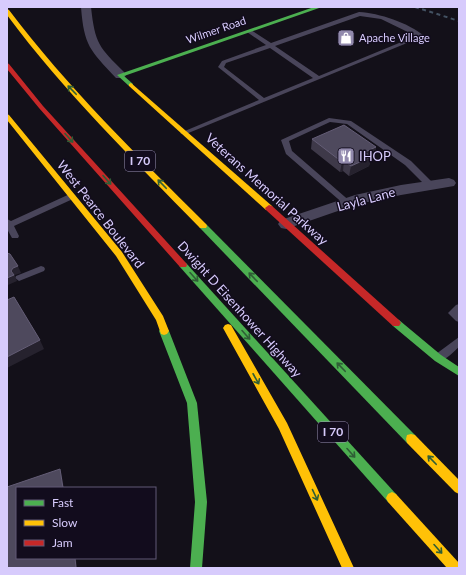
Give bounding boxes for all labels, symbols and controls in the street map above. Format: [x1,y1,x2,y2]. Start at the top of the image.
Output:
street label: Wilmer Road [184,13,247,46]
shop icon: Apache Village [336,28,356,48]
place label: Apache Village [359,31,430,44]
one-way arrow [67,85,76,95]
street label: Veterans Memorial Parkway [202,130,332,248]
one-way arrow [64,132,73,143]
restaurant icon: IHOP [336,146,356,166]
place label: IHOP [359,148,391,164]
road number: I 70 [125,151,155,171]
street label: West Pearce Boulevard [54,157,148,271]
one-way arrow [102,175,112,185]
one-way arrow [157,179,167,189]
street label: Layla Lane [335,183,397,214]
street label: Dwight D Eisenhower Highway [174,237,306,381]
one-way arrow [189,272,198,282]
one-way arrow [248,272,258,282]
one-way arrow [241,330,251,340]
one-way arrow [336,362,346,372]
one-way arrow [253,373,260,385]
road number: I 70 [318,422,348,442]
one-way arrow [347,448,356,458]
one-way arrow [427,455,437,465]
legend [16,487,156,559]
one-way arrow [312,489,319,501]
text: Fast [52,495,74,510]
text: Slow [52,515,78,530]
text: Jam [52,535,73,550]
one-way arrow [434,544,443,555]

